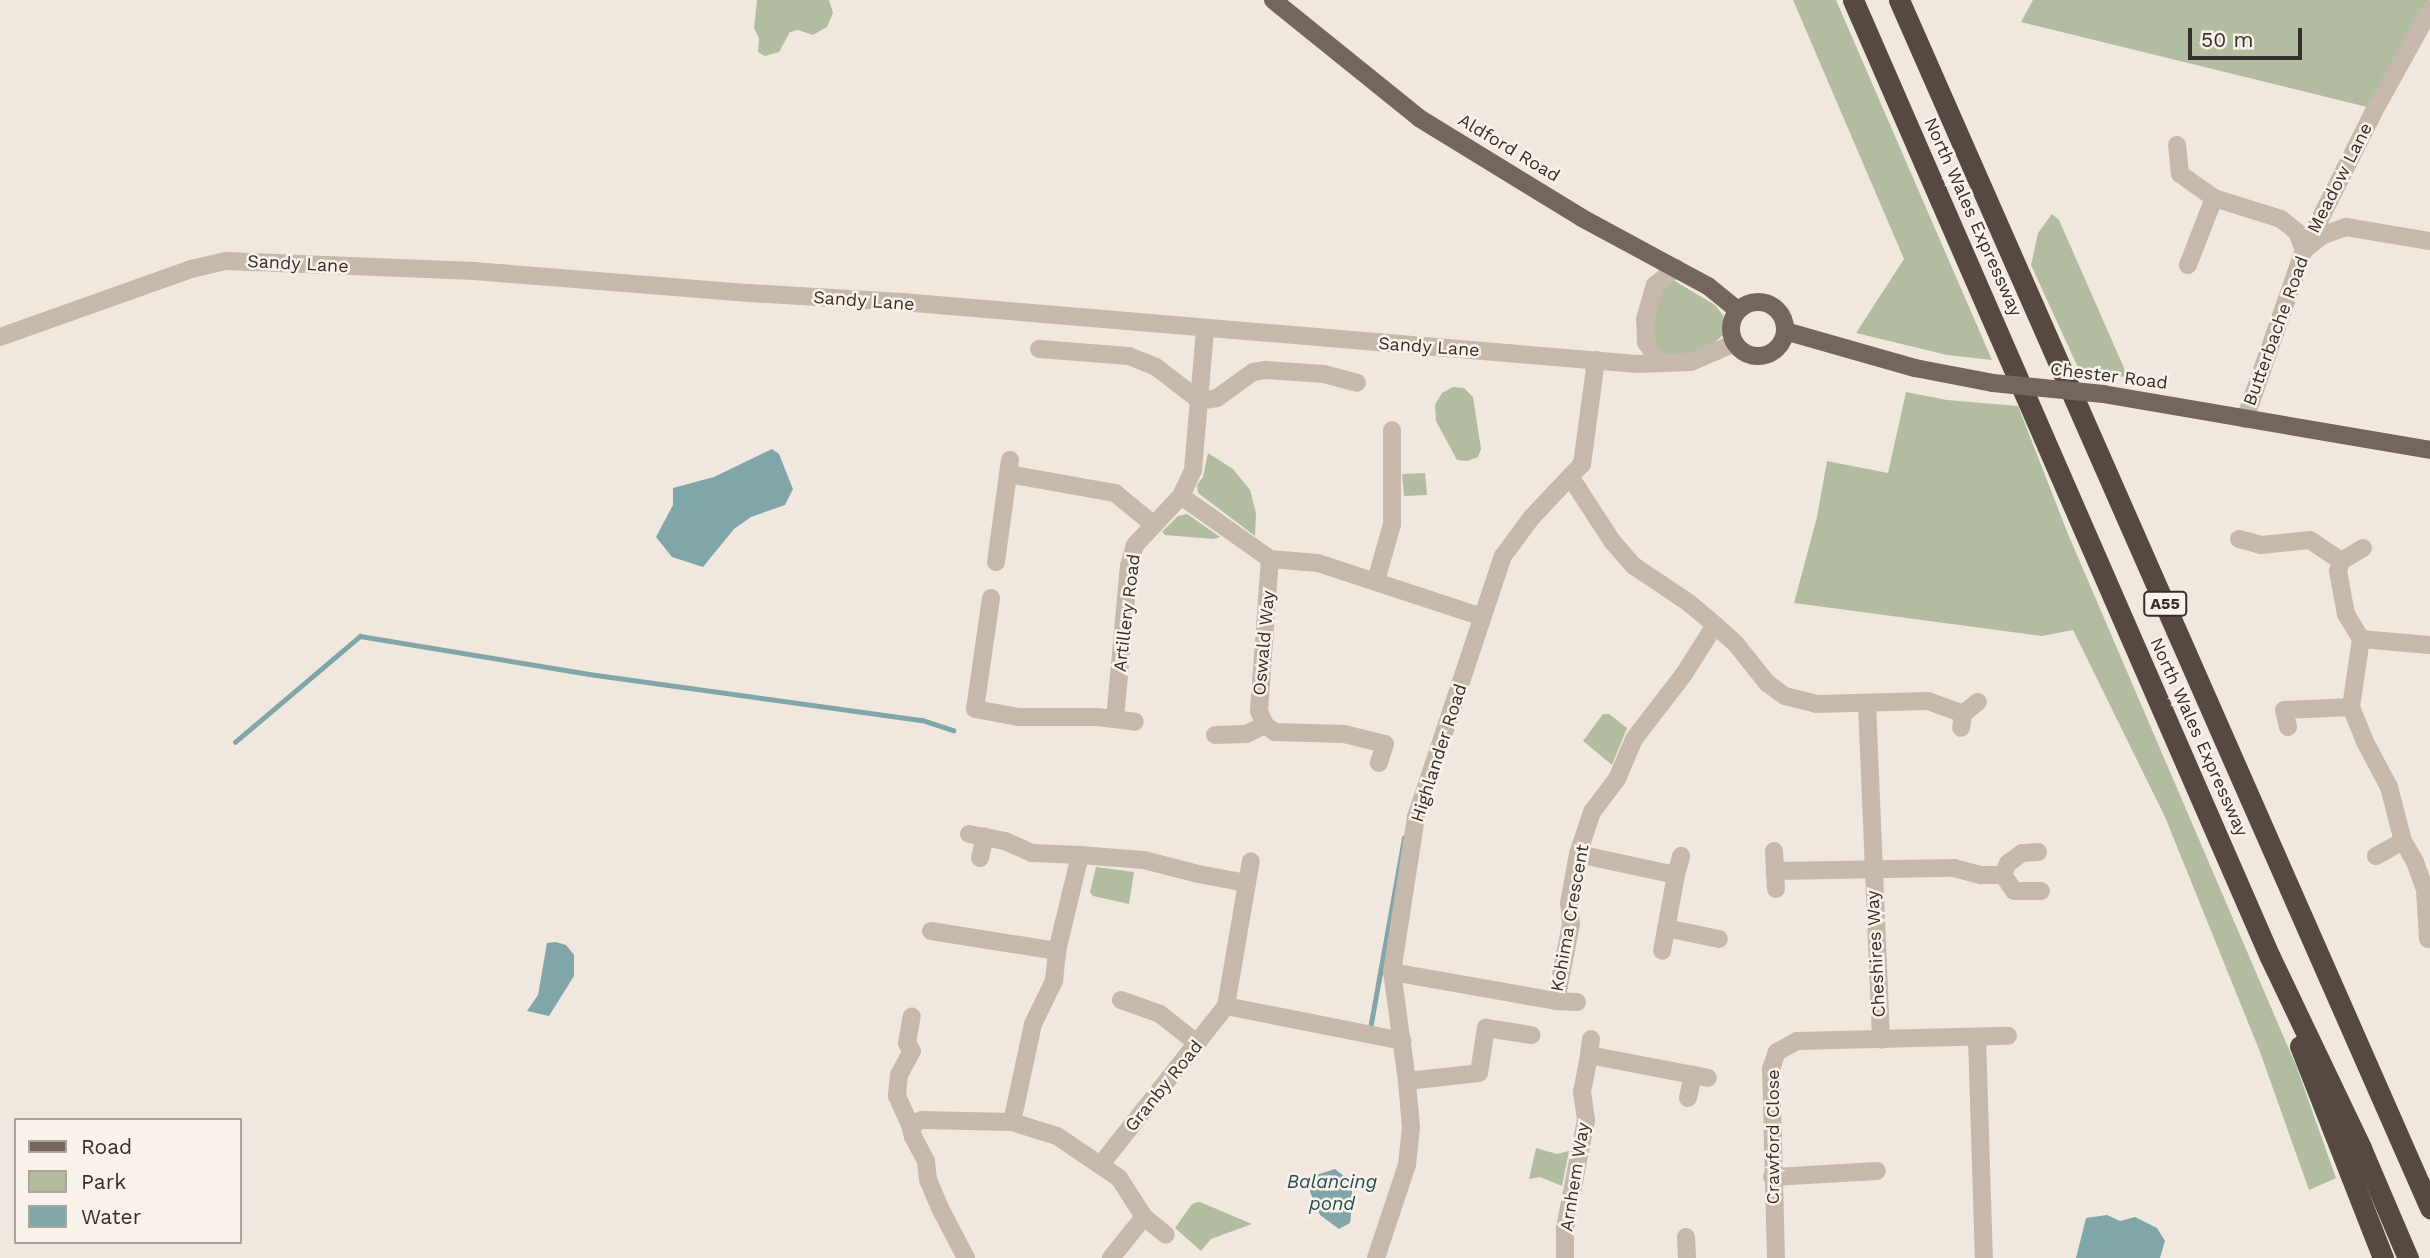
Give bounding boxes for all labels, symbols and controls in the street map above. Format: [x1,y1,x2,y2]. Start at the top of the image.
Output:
scale bar [2192,14,2306,58]
text: 50 m [2201,27,2253,52]
street label: Aldford Road [1454,109,1564,187]
street label: North Wales Expressway [1919,114,2027,320]
street label: Meadow Lane [2303,119,2377,237]
street label: Sandy Lane [247,251,349,277]
street label: Butterbache Road [2239,253,2313,409]
street label: Sandy Lane [812,287,916,315]
street label: Sandy Lane [1377,333,1481,361]
street label: Chester Road [2049,358,2169,394]
street label: Artillery Road [1109,553,1145,673]
street label: Oswald Way [1249,589,1279,697]
road number: A55 [2142,592,2188,617]
street label: North Wales Expressway [2145,634,2253,840]
street label: Highlander Road [1406,681,1472,825]
street label: Kohima Crescent [1546,842,1594,994]
street label: Cheshires Way [1862,890,1890,1018]
street label: Granby Road [1120,1036,1208,1136]
street label: Crawford Close [1762,1069,1784,1205]
legend [14,1118,242,1244]
street label: Arnhem Way [1556,1121,1594,1233]
text: Road [81,1134,132,1159]
text: Park [81,1169,126,1194]
water label: Balancing pond [1287,1171,1377,1215]
text: Water [81,1204,141,1229]

